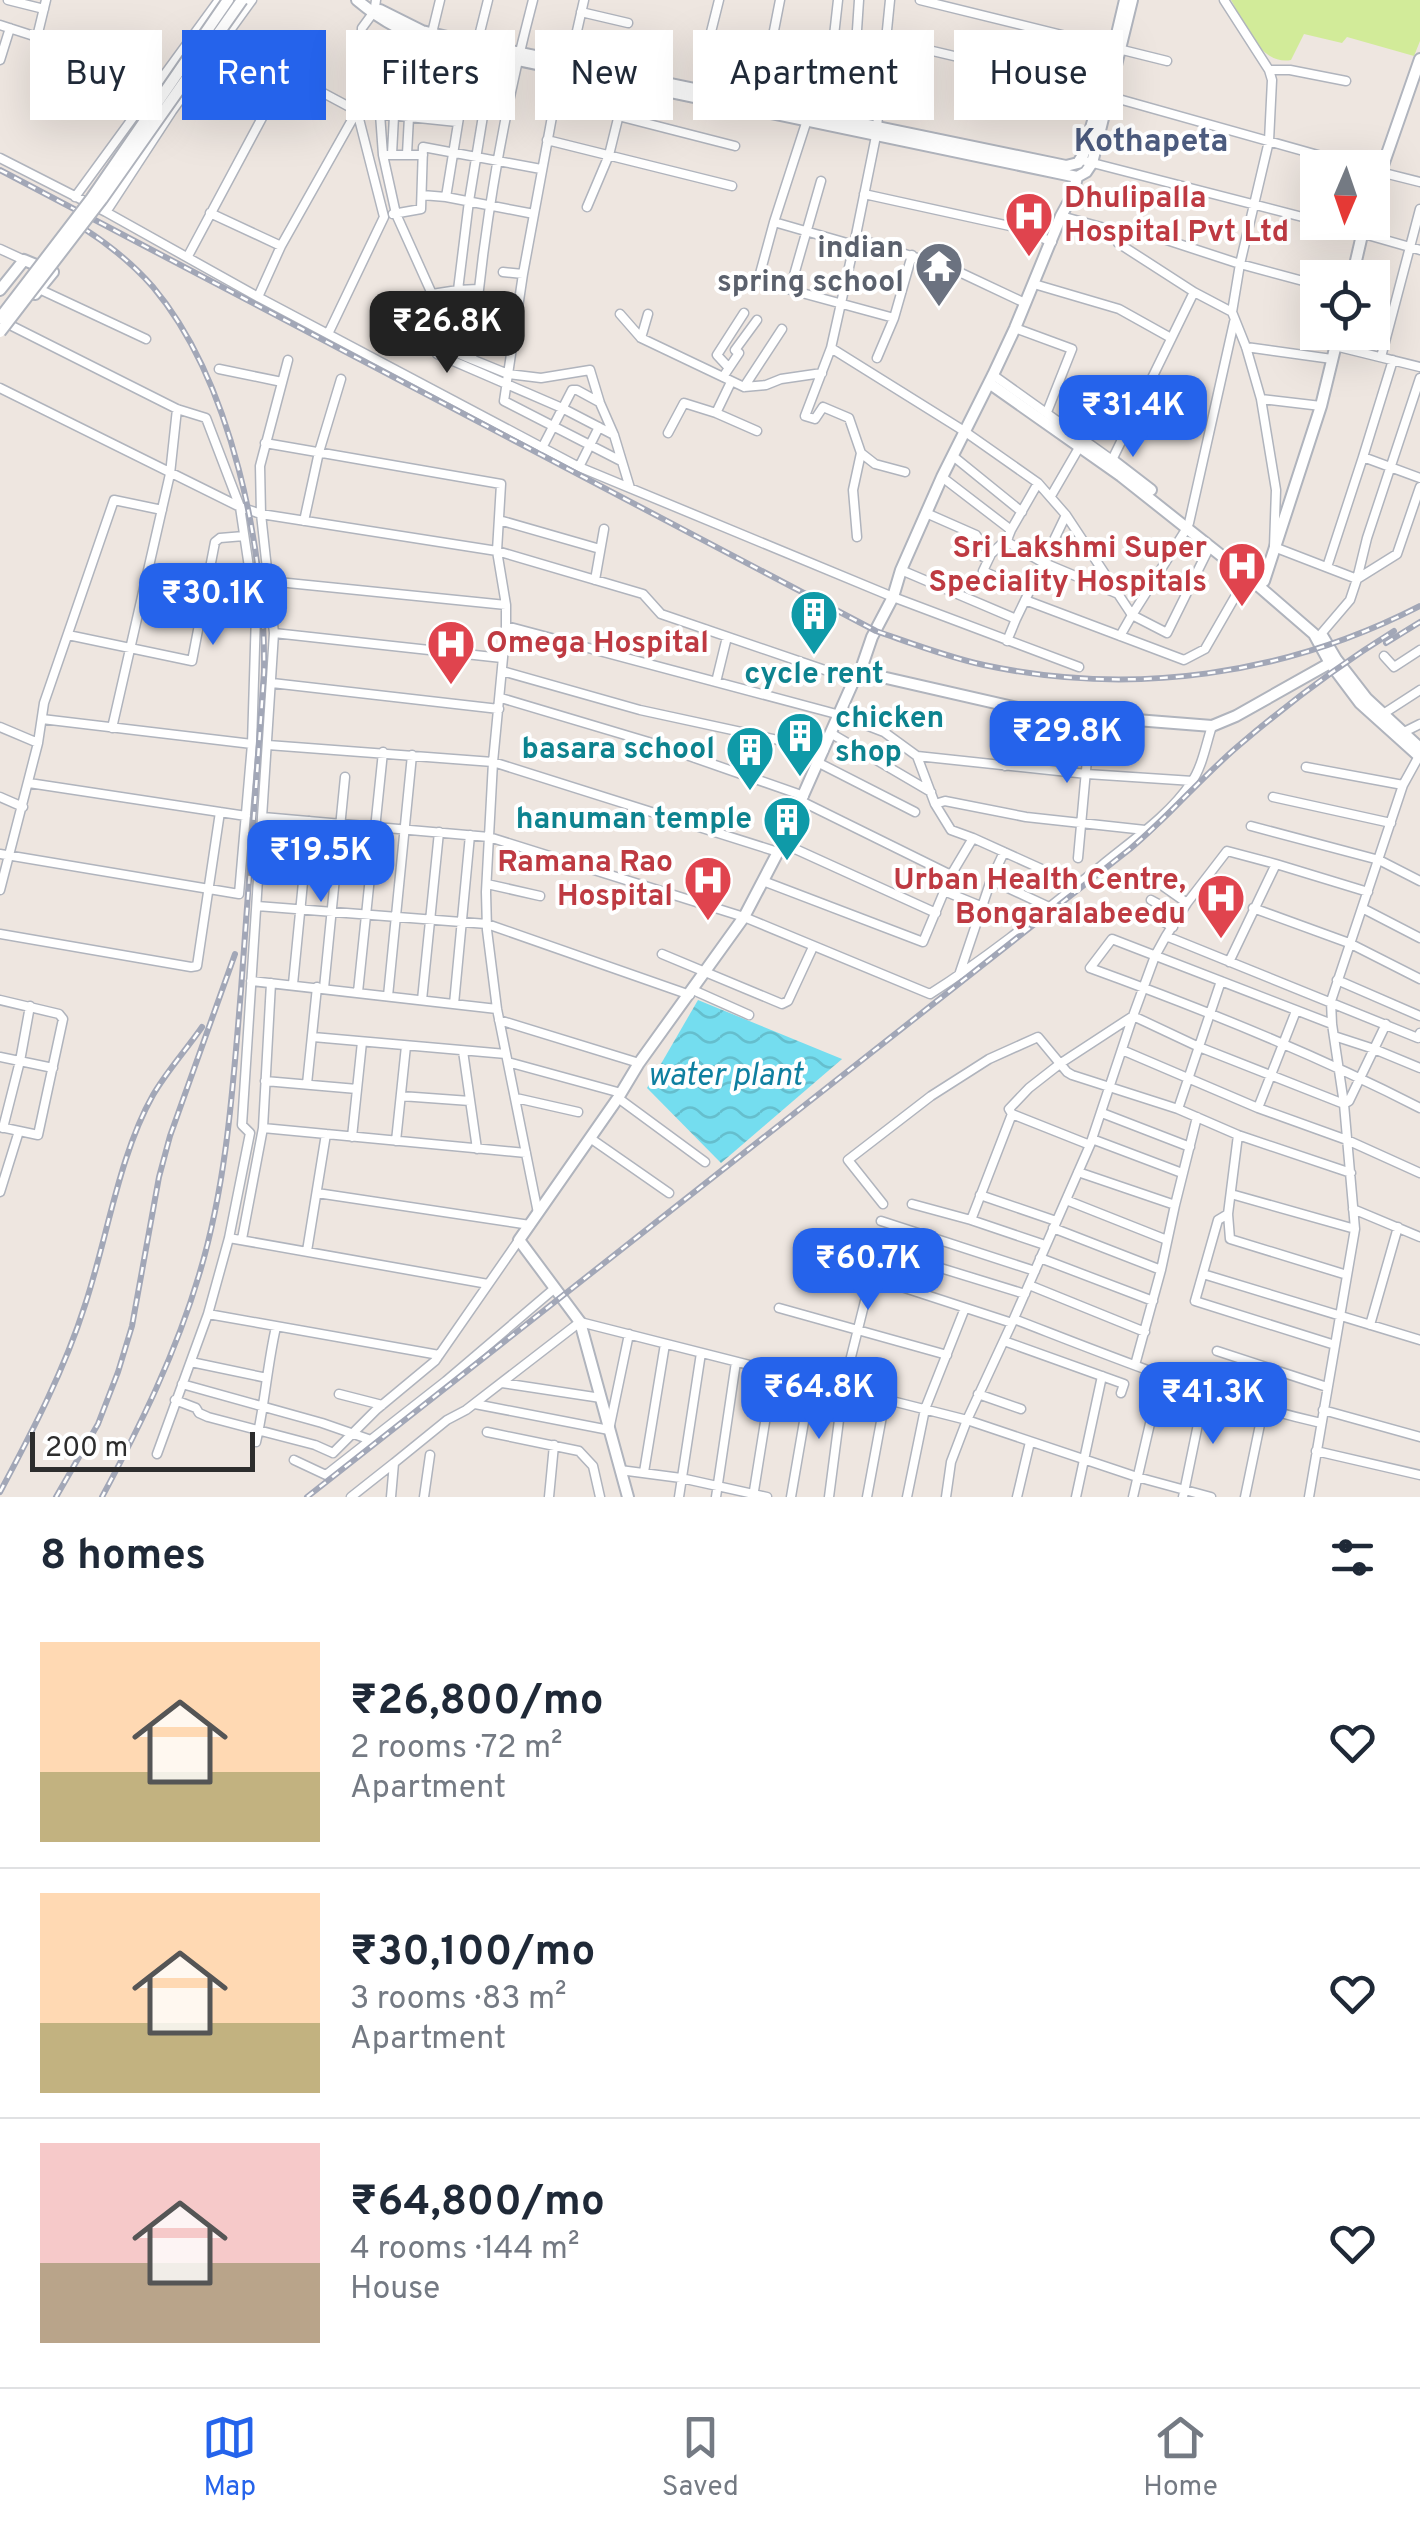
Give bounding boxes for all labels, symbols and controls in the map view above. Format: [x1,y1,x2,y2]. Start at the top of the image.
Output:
chip: Buy [30,30,162,120]
chip: Rent [182,30,326,120]
chip: Filters [346,30,515,120]
chip: New [535,30,673,120]
chip: Apartment [693,30,934,120]
chip: House [954,30,1123,120]
district label: Kothapeta [1074,123,1228,163]
north arrow [1300,150,1390,240]
map controls [1300,150,1390,350]
place label: Dhulipalla Hospital Pvt Ltd [1064,181,1289,252]
hospital icon: Dhulipalla Hospital Pvt Ltd [1003,190,1055,258]
place label: indian spring school [717,231,904,302]
temple icon: indian spring school [913,240,965,308]
button: locate [1300,260,1390,350]
pin: ₹26.8K [366,291,528,376]
text: ₹26.8K [392,303,502,343]
pin: ₹31.4K [1052,375,1214,460]
text: ₹31.4K [1081,387,1185,427]
place label: Sri Lakshmi Super Speciality Hospitals [929,531,1207,602]
hospital icon: Sri Lakshmi Super Speciality Hospitals [1216,540,1268,608]
pin: ₹30.1K [132,563,294,648]
text: ₹30.1K [161,575,265,615]
building icon: cycle rent [788,588,840,656]
hospital icon: Omega Hospital [425,618,477,686]
place label: Omega Hospital [486,626,709,663]
place label: cycle rent [744,657,884,694]
place label: chicken shop [835,701,944,772]
pin: ₹29.8K [986,701,1148,786]
building icon: chicken shop [774,710,826,778]
text: ₹29.8K [1012,713,1122,753]
building icon: basara school [724,724,776,792]
place label: basara school [522,732,715,769]
building icon: hanuman temple [761,794,813,862]
place label: hanuman temple [516,802,752,839]
pin: ₹19.5K [240,820,402,905]
text: ₹19.5K [269,832,373,872]
place label: Ramana Rao Hospital [497,845,673,916]
hospital icon: Ramana Rao Hospital [682,854,734,922]
place label: Urban Health Centre, Bongaralabeedu [893,863,1186,934]
hospital icon: Urban Health Centre, Bongaralabeedu [1195,872,1247,940]
water label: water plant [647,1057,804,1097]
pin: ₹60.7K [787,1228,949,1313]
text: ₹60.7K [815,1240,921,1280]
pin: ₹64.8K [738,1357,900,1442]
pin: ₹41.3K [1132,1362,1294,1447]
text: ₹64.8K [763,1369,875,1409]
text: ₹41.3K [1161,1374,1265,1414]
scale bar [30,1427,255,1472]
text: 200 m [45,1431,128,1467]
icon: filters [1325,1530,1380,1585]
text: 8 homes [40,1531,206,1584]
text: ₹26,800/mo [350,1676,604,1729]
icon: home [120,1682,240,1802]
icon: heart [1325,1715,1380,1770]
text: 2 rooms · 72 m² [350,1729,563,1769]
text: Apartment [350,1769,506,1809]
text: ₹30,100/mo [350,1927,595,1980]
icon: home [120,1933,240,2053]
icon: heart [1325,1966,1380,2021]
text: 3 rooms · 83 m² [350,1980,567,2020]
text: Apartment [350,2020,506,2060]
text: ₹64,800/mo [350,2177,605,2230]
icon: home [120,2183,240,2303]
icon: heart [1325,2216,1380,2271]
text: 4 rooms · 144 m² [350,2230,580,2270]
text: House [350,2270,440,2310]
tab: Map [202,2410,257,2506]
tab: Saved [662,2410,739,2506]
tab: Home [1143,2410,1218,2506]

